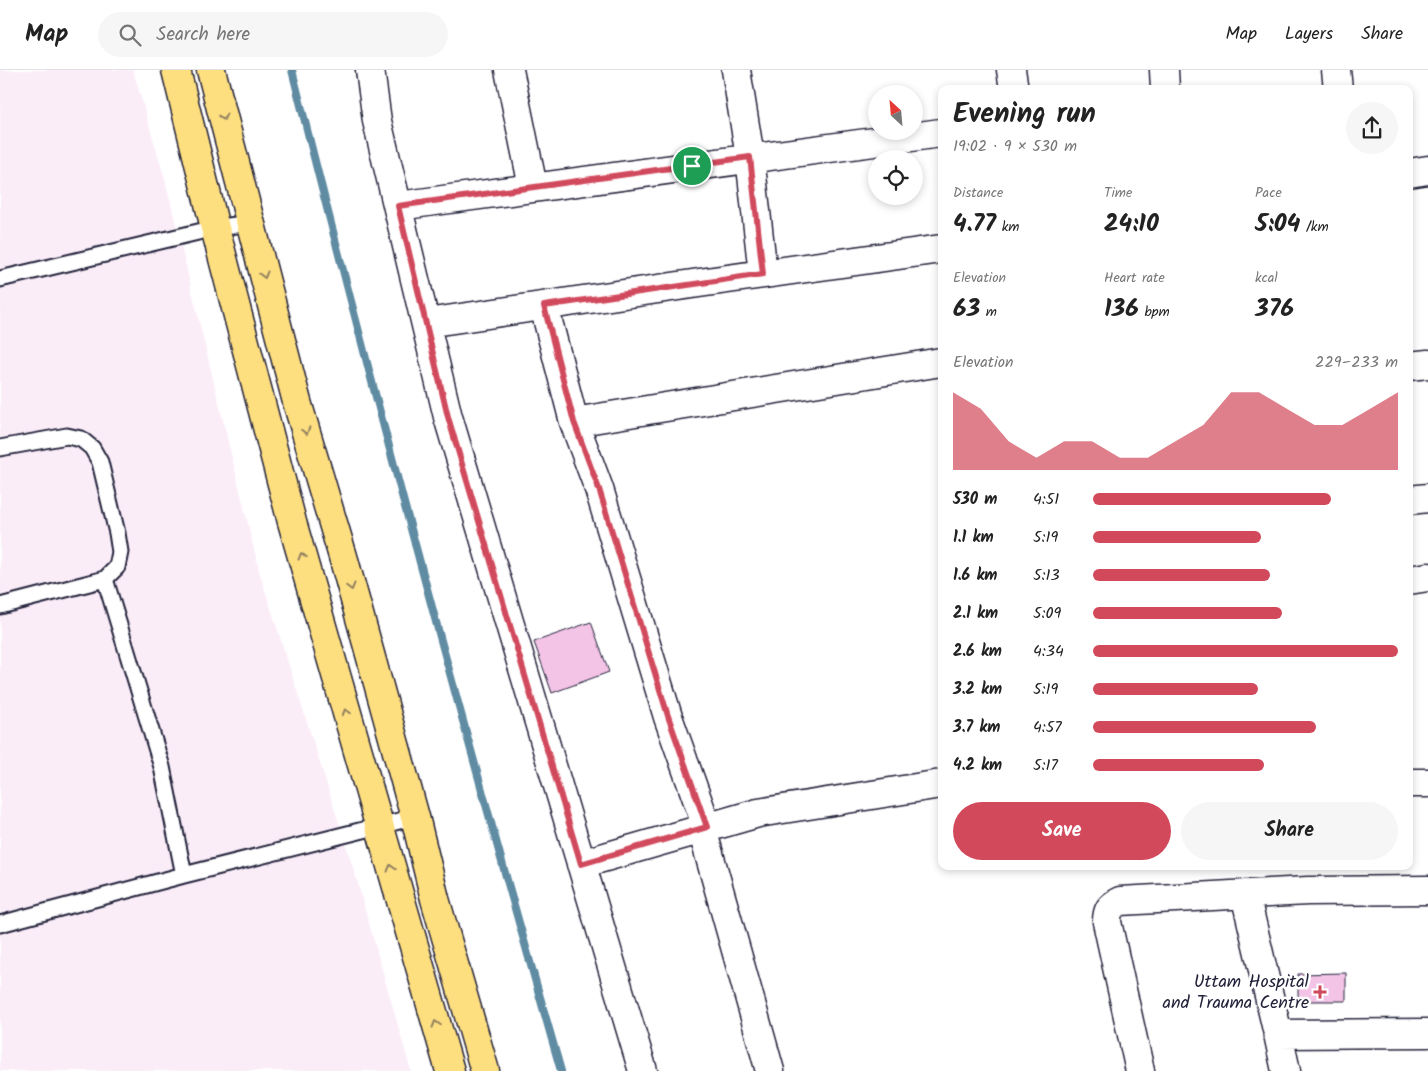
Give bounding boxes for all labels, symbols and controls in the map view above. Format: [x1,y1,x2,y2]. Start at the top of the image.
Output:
search box [98,12,448,57]
text: Map [25,15,68,54]
text: Search here [156,20,250,50]
text: Map [1226,20,1257,49]
text: Layers [1285,20,1333,49]
text: Share [1361,20,1403,49]
icon: search [116,21,144,49]
north arrow [868,85,922,140]
map controls [868,85,923,205]
text: Evening run [953,92,1096,137]
button: share [1346,102,1398,154]
one-way arrow [217,113,228,122]
text: 19:02 · 9 × 530 m [953,134,1077,159]
pin [671,145,713,187]
button: locate [868,150,923,205]
icon: arrive [678,152,706,180]
text: Distance [953,182,1003,204]
text: Time [1104,182,1132,204]
text: Pace [1255,182,1282,204]
text: 4.77 [953,204,996,244]
text: 24:10 [1104,204,1159,244]
text: 5:04 [1255,204,1300,244]
text: km [996,216,1019,238]
text: /km [1300,216,1329,238]
text: Elevation [953,267,1006,289]
text: Heart rate [1104,267,1165,289]
text: kcal [1255,267,1278,289]
one-way arrow [258,270,269,279]
text: 63 [953,289,980,329]
text: 136 [1104,289,1139,329]
text: 376 [1255,289,1294,329]
text: m [980,301,997,323]
text: bpm [1139,301,1170,323]
text: Elevation [953,350,1014,375]
text: 229–233 m [1315,350,1398,375]
one-way arrow [300,427,311,436]
text: 530 m [953,487,997,512]
text: 4:51 [1033,487,1059,512]
text: 1.1 km [953,525,994,550]
text: 5:19 [1033,525,1058,550]
one-way arrow [297,552,307,560]
text: 1.6 km [953,563,997,588]
text: 5:13 [1033,563,1060,588]
one-way arrow [346,583,356,591]
text: 2.1 km [953,601,998,626]
text: 5:09 [1033,601,1061,626]
text: 2.6 km [953,639,1002,664]
text: 4:34 [1033,639,1064,664]
text: 3.2 km [953,677,1002,702]
text: 5:19 [1033,677,1058,702]
one-way arrow [341,707,352,716]
text: 3.7 km [953,715,1000,740]
text: 4:57 [1033,715,1062,740]
text: 4.2 km [953,753,1002,778]
text: 5:17 [1033,753,1058,778]
button: Save [953,802,1171,860]
button: Share [1181,802,1398,860]
one-way arrow [386,865,396,873]
place label: Uttam Hospital and Trauma Centre [1163,968,1310,1018]
marker: Uttam Hospital and Trauma Centre [1313,985,1327,999]
one-way arrow [432,1021,442,1029]

